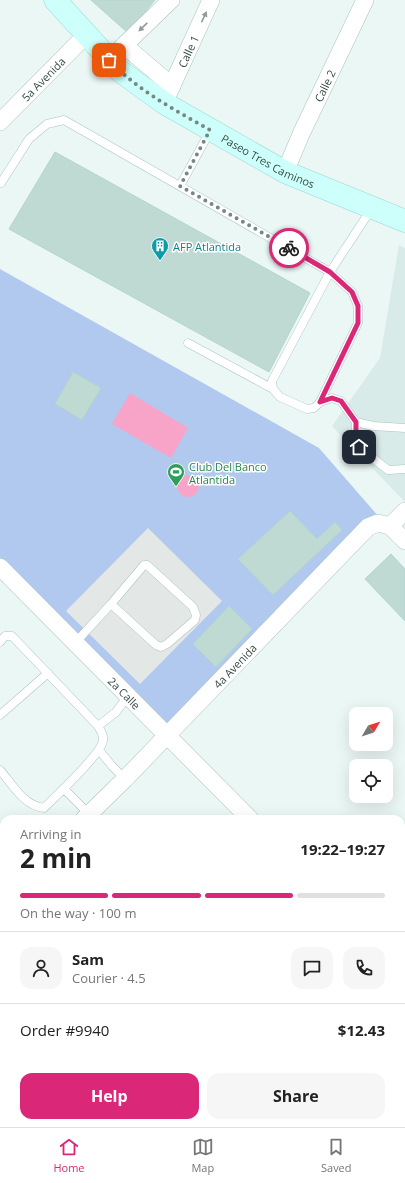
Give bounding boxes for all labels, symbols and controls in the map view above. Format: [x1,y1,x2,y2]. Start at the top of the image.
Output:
one-way arrow [201,11,207,22]
one-way arrow [138,22,148,32]
street label: Calle 1 [174,33,202,70]
pin [92,43,126,77]
icon: bag [98,49,120,71]
street label: 5a Avenida [18,53,68,104]
street label: Calle 2 [310,67,338,104]
street label: Paseo Tres Caminos [219,130,317,191]
courier [269,228,309,268]
building icon: AFP Atlantida [150,236,170,261]
icon: bike [278,237,300,259]
place label: AFP Atlantida [173,239,241,254]
pin [342,430,376,464]
icon: home [348,436,370,458]
place label: Club Del Banco Atlantida [189,459,267,487]
sports icon: Club Del Banco Atlantida [166,462,186,487]
street label: 4a Avenida [210,640,259,691]
street label: 2a Calle [105,673,144,712]
north arrow [349,707,393,751]
map controls [349,707,393,803]
button: locate [349,759,393,803]
text: Arriving in [20,825,82,843]
text: 19:22–19:27 [300,839,385,859]
text: 2 min [20,840,92,876]
text: On the way · 100 m [20,904,136,922]
button: person [20,947,62,989]
button: chat [291,947,333,989]
button: phone [343,947,385,989]
text: Sam [72,949,104,969]
text: Courier · 4.5 [72,969,146,987]
text: Order #9940 [20,1020,109,1040]
text: $12.43 [338,1020,385,1040]
button: Help [20,1073,199,1119]
button: Share [207,1073,385,1119]
tab: Home [53,1136,85,1175]
tab: Map [191,1136,214,1175]
tab: Saved [321,1136,352,1175]

